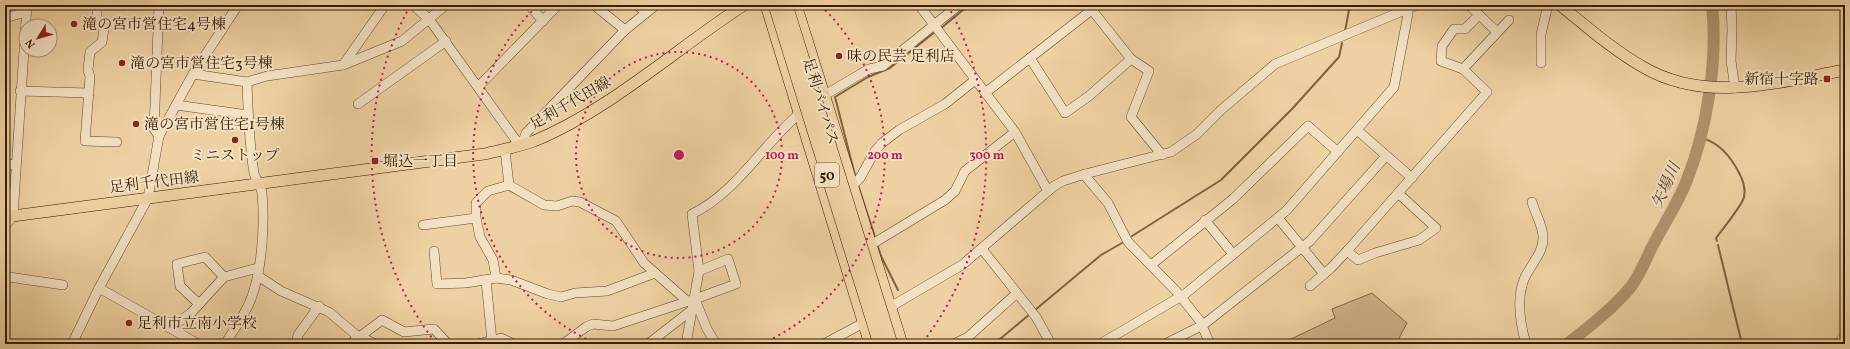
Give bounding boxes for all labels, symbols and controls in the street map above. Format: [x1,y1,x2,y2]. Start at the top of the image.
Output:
place label: 滝の宮市営住宅4号棟 [82,15,226,36]
north arrow [18,18,58,58]
marker: 滝の宮市営住宅4号棟 [69,19,79,29]
text: N [23,35,40,51]
place label: 味の民芸 足利店 [847,47,955,68]
marker: 味の民芸 足利店 [834,51,844,61]
place label: 滝の宮市営住宅3号棟 [130,54,273,75]
street label: 足利バイパス [796,55,843,147]
marker: 滝の宮市営住宅3号棟 [117,58,127,68]
place label: 新宿十字路 [1744,70,1819,91]
street label: 足利千代田線 [527,73,615,136]
marker: 新宿十字路 [1822,74,1832,84]
place label: 滝の宮市営住宅1号棟 [144,115,285,136]
marker: 滝の宮市営住宅1号棟 [131,119,141,129]
marker: ミニストップ [230,135,240,145]
place label: ミニストップ [190,146,280,167]
centre of rings [672,148,686,162]
text: 100 m [765,148,799,164]
text: 200 m [867,148,903,164]
text: 300 m [970,148,1005,164]
place label: 堀込一丁目 [383,152,458,173]
marker: 堀込一丁目 [370,156,380,166]
water label: 矢場川 [1647,158,1687,212]
road number: 50 [815,163,839,187]
street label: 足利千代田線 [108,168,200,199]
place label: 足利市立南小学校 [137,314,257,335]
marker: 足利市立南小学校 [124,318,134,328]

